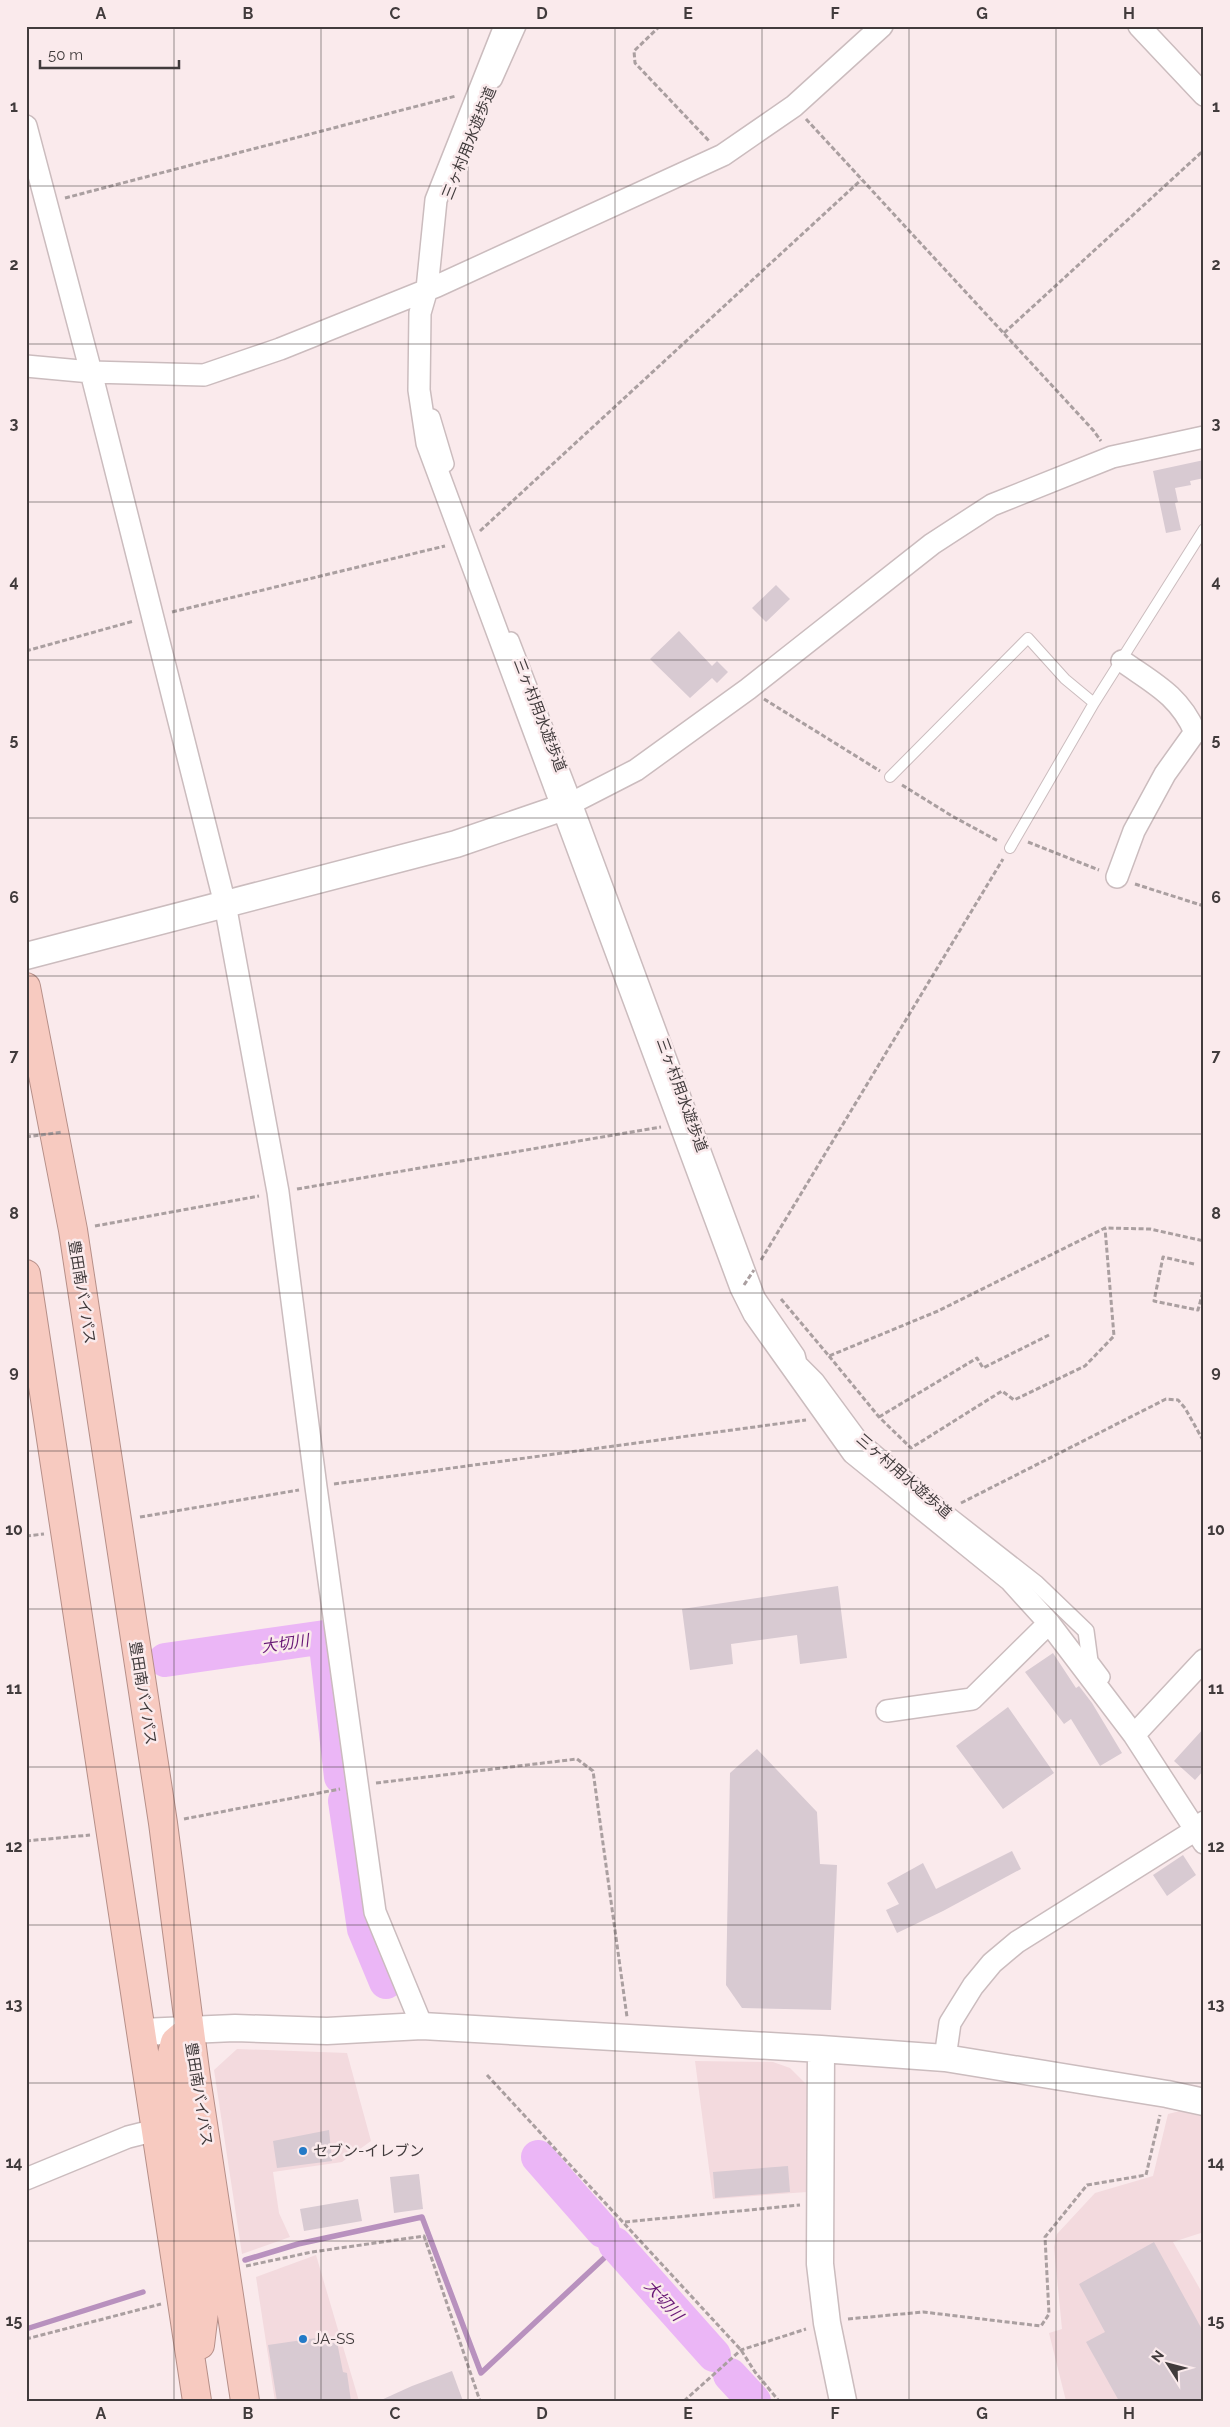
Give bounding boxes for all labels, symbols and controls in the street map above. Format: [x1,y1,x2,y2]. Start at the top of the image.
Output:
text: A [96,4,107,23]
text: B [243,4,254,23]
text: C [390,4,401,23]
text: D [536,4,548,23]
text: E [683,4,693,23]
text: F [830,4,840,23]
text: G [976,4,988,23]
text: H [1123,4,1135,23]
scale bar [40,38,179,70]
text: 50 m [48,46,83,64]
street label: 三ヶ村用水遊歩道 [438,84,500,202]
text: 1 [10,97,18,116]
text: 1 [1212,97,1220,116]
text: 2 [9,255,19,274]
text: 2 [1211,255,1221,274]
text: 3 [10,414,19,433]
text: 3 [1212,414,1221,433]
text: 4 [9,572,19,591]
text: 4 [1211,572,1221,591]
street label: 三ヶ村用水遊歩道 [510,656,570,774]
text: 5 [10,730,19,749]
text: 5 [1212,730,1221,749]
text: 6 [9,888,19,907]
text: 6 [1211,888,1221,907]
street label: 三ヶ村用水遊歩道 [653,1036,711,1154]
text: 7 [10,1046,19,1065]
text: 7 [1212,1046,1221,1065]
text: 8 [9,1204,19,1223]
text: 8 [1211,1204,1221,1223]
street label: 豊田南バイパス [65,1239,99,1345]
text: 9 [9,1362,19,1381]
text: 9 [1211,1362,1221,1381]
street label: 三ヶ村用水遊歩道 [853,1430,955,1522]
text: 10 [5,1520,23,1539]
text: 10 [1207,1520,1225,1539]
water label: 大切川 [260,1630,312,1656]
street label: 豊田南バイパス [126,1640,160,1746]
text: 11 [6,1679,22,1698]
text: 11 [1208,1679,1224,1698]
text: 12 [6,1837,22,1856]
text: 12 [1208,1837,1224,1856]
text: 13 [6,1995,22,2014]
text: 13 [1208,1995,1224,2014]
street label: 豊田南バイパス [182,2041,216,2147]
place label: セブン-イレブン [313,2142,424,2160]
marker: セブン-イレブン [297,2145,309,2157]
text: 14 [5,2153,23,2172]
text: 14 [1207,2153,1225,2172]
water label: 大切川 [641,2276,688,2326]
text: 15 [6,2311,23,2330]
text: 15 [1208,2311,1225,2330]
place label: JA-SS [313,2330,355,2348]
marker: JA-SS [297,2333,309,2345]
north arrow [1142,2340,1192,2390]
text: N [1148,2347,1167,2365]
text: A [96,2404,107,2423]
text: B [243,2404,254,2423]
text: C [390,2404,401,2423]
text: D [536,2404,548,2423]
text: E [683,2404,693,2423]
text: F [830,2404,840,2423]
text: G [976,2404,988,2423]
text: H [1123,2404,1135,2423]

